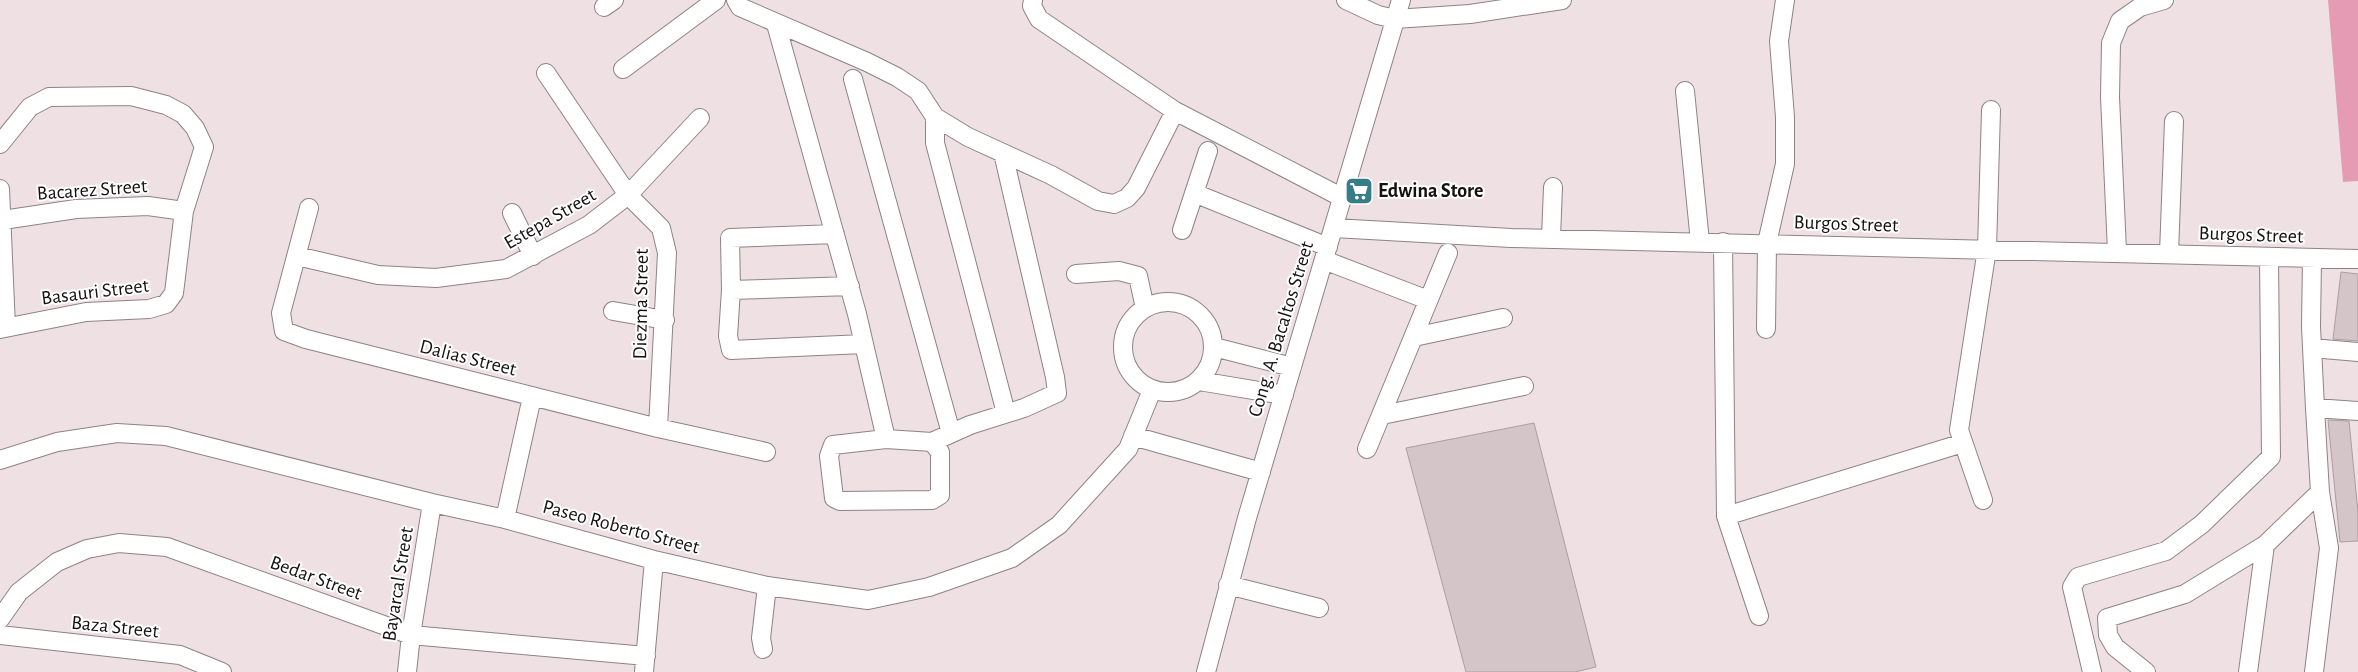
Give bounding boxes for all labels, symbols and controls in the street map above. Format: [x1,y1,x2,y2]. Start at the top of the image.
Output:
street label: Bacarez Street [36,176,149,204]
supermarket icon: Edwina Store [1344,176,1374,206]
place label: Edwina Store [1378,181,1483,201]
street label: Estepa Street [501,184,600,253]
street label: Burgos Street [1793,212,1899,236]
street label: Burgos Street [2198,223,2304,247]
street label: Cong. A. Bacaltos Street [1245,238,1317,419]
street label: Diezma Street [630,248,652,360]
street label: Basauri Street [40,275,151,309]
street label: Dalias Street [418,336,519,380]
street label: Paseo Roberto Street [540,496,702,558]
street label: Bayarcal Street [379,525,417,643]
street label: Bedar Street [267,552,365,604]
street label: Baza Street [70,612,160,642]

